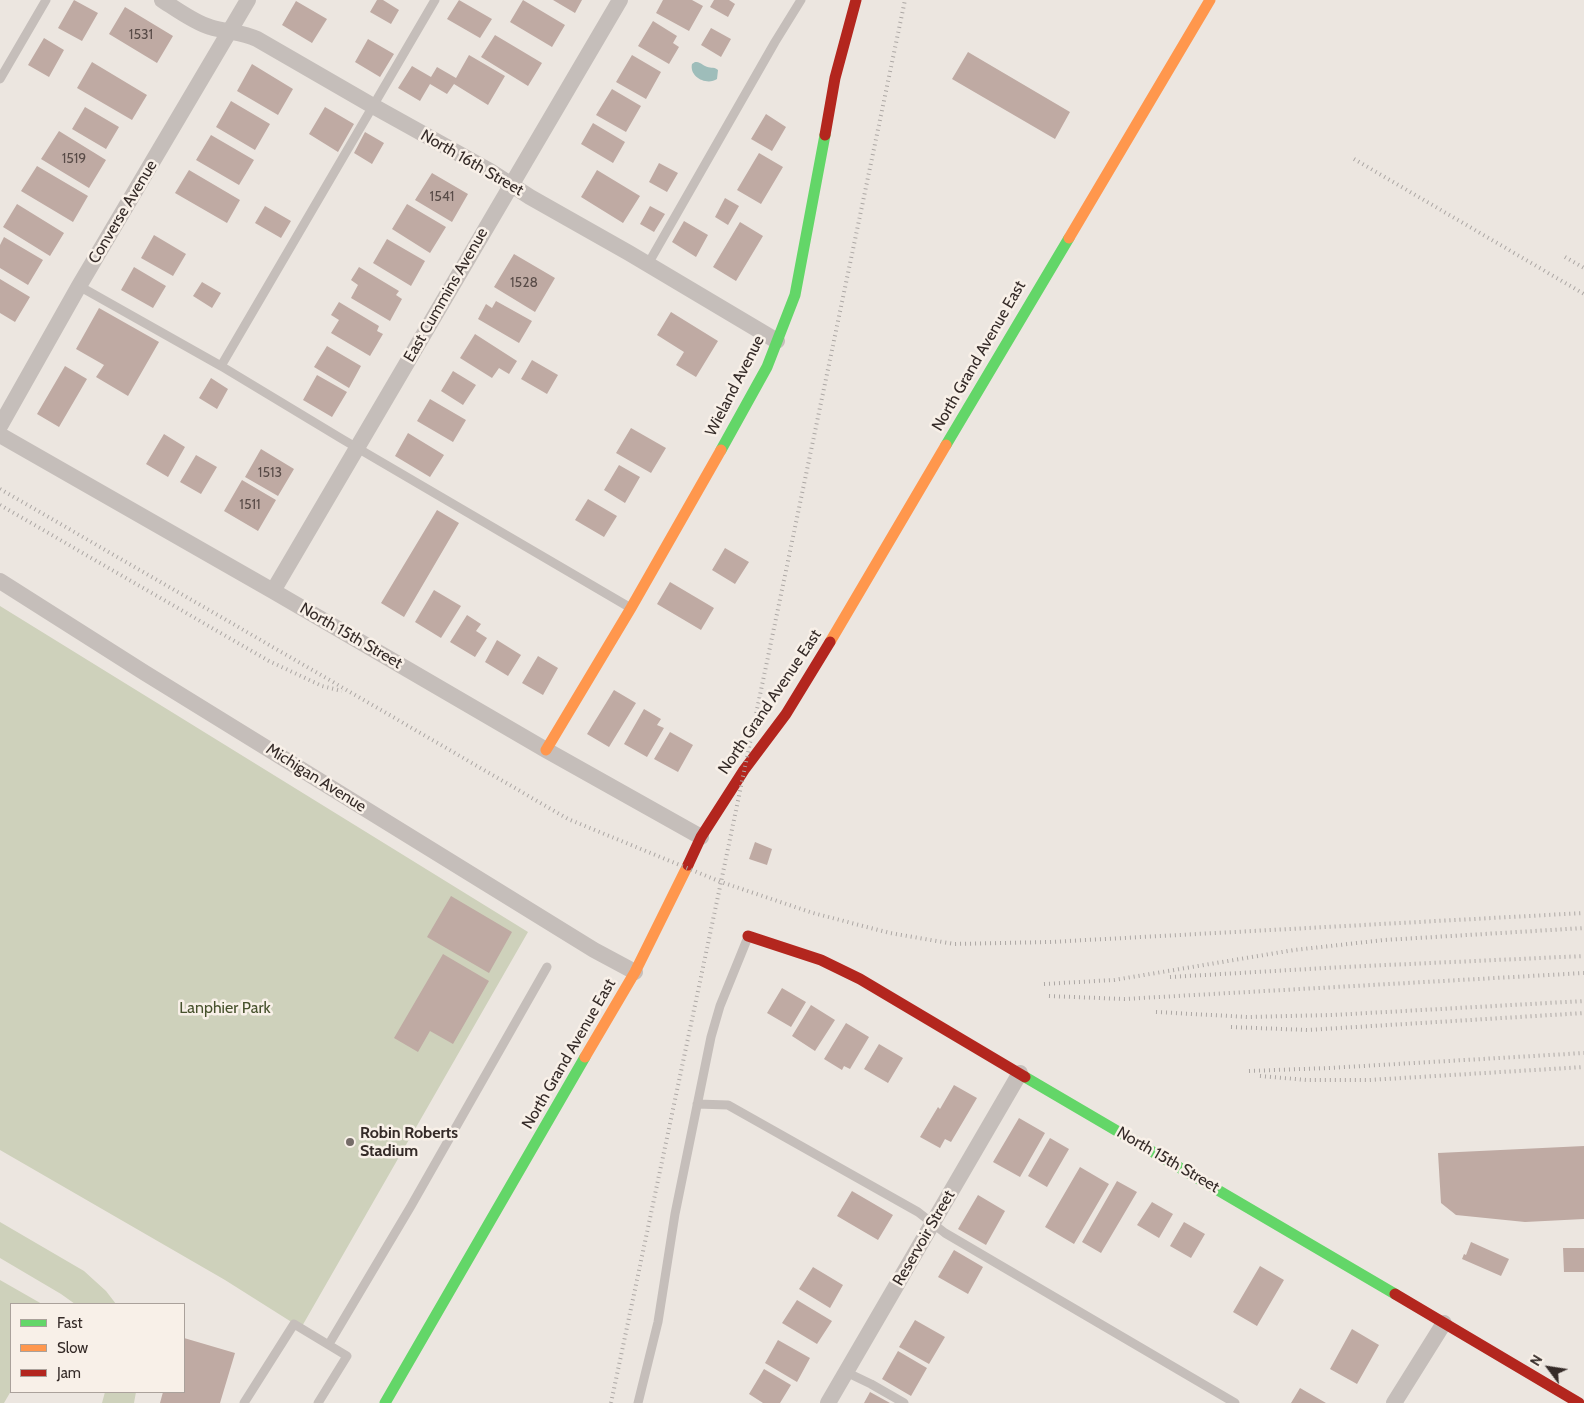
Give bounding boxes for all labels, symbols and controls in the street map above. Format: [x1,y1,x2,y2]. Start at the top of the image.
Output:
house number: 1531 [129,27,153,43]
street label: North 16th Street [417,126,527,200]
house number: 1519 [62,151,86,167]
street label: Converse Avenue [85,157,161,267]
house number: 1541 [430,189,454,205]
street label: East Cummins Avenue [400,225,492,365]
house number: 1528 [510,275,538,291]
street label: North Grand Avenue East [928,278,1030,434]
street label: Wieland Avenue [701,333,769,439]
house number: 1513 [258,465,282,481]
house number: 1511 [239,497,261,513]
street label: North 15th Street [296,599,406,673]
street label: North Grand Avenue East [714,626,826,778]
street label: Michigan Avenue [262,740,370,816]
street label: North Grand Avenue East [518,976,620,1132]
park label: Lanphier Park [179,998,271,1018]
place label: Robin Roberts Stadium [360,1123,458,1161]
street label: North 15th Street [1113,1123,1223,1197]
marker: Robin Roberts Stadium [344,1136,356,1148]
street label: Reservoir Street [889,1187,959,1289]
legend [10,1303,185,1393]
text: Fast [57,1314,82,1332]
text: Slow [57,1339,88,1357]
north arrow [1524,1343,1574,1393]
text: N [1526,1351,1546,1369]
text: Jam [57,1364,81,1382]

